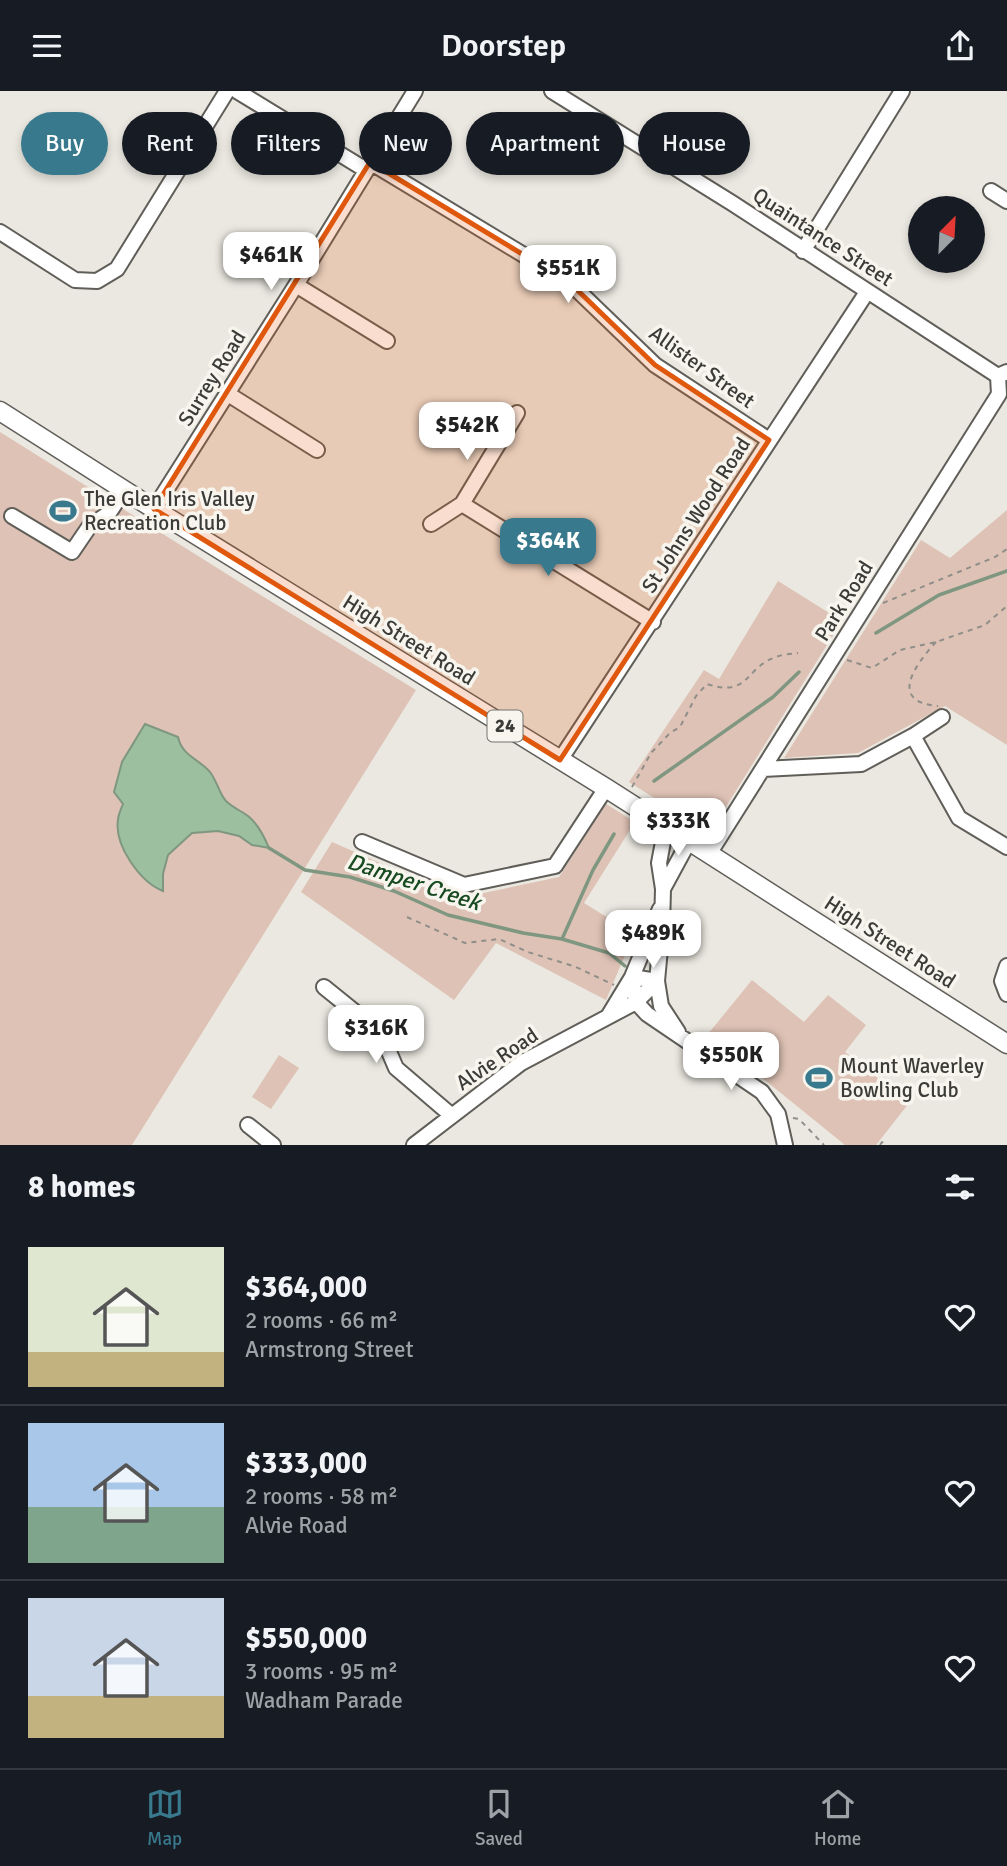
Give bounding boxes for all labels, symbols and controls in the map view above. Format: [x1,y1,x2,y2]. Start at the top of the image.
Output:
text: Doorstep [441,26,566,65]
icon: menu [28,27,66,65]
icon: share [941,27,979,65]
chip: Buy [21,112,108,175]
chip: Rent [122,112,217,175]
chip: Filters [231,112,345,175]
chip: New [359,112,452,175]
chip: Apartment [466,112,624,175]
chip: House [638,112,750,175]
street label: Quaintance Street [748,182,898,292]
north arrow [908,196,985,273]
map controls [908,196,985,273]
pin: $461K [222,233,320,292]
text: $461K [239,240,303,269]
pin: $551K [519,245,617,305]
text: $551K [536,253,600,282]
street label: Allister Street [644,320,760,414]
street label: Surrey Road [172,325,252,431]
pin: $542K [418,403,516,462]
text: $542K [435,410,499,439]
street label: St Johns Wood Road [636,432,756,598]
place label: The Glen Iris Valley Recreation Club [84,486,255,536]
sports icon: The Glen Iris Valley Recreation Club [48,496,78,526]
pin: $364K [499,519,597,578]
text: $364K [516,526,580,555]
street label: Park Road [809,556,879,646]
street label: High Street Road [338,589,480,691]
road number: 24 [488,711,522,741]
pin: $333K [629,799,727,858]
text: $333K [646,806,710,835]
water label: Damper Creek [344,847,487,918]
street label: High Street Road [819,890,961,994]
pin: $489K [604,911,702,970]
text: $489K [621,918,685,947]
pin: $316K [327,1005,425,1065]
text: $316K [344,1013,408,1042]
street label: Alvie Road [451,1022,543,1096]
pin: $550K [682,1033,780,1092]
text: $550K [699,1040,763,1069]
place label: Mount Waverley Bowling Club [840,1053,984,1103]
sports icon: Mount Waverley Bowling Club [804,1063,834,1093]
icon: filters [941,1168,979,1206]
text: 8 homes [28,1169,135,1206]
text: $364,000 [245,1269,367,1306]
icon: home [84,1275,168,1359]
icon: heart [941,1298,979,1336]
text: 2 rooms · 66 m² [245,1306,398,1335]
text: Armstrong Street [245,1335,414,1364]
text: $333,000 [245,1445,367,1482]
icon: home [84,1451,168,1535]
icon: heart [941,1474,979,1512]
text: 2 rooms · 58 m² [245,1482,398,1511]
text: Alvie Road [245,1511,348,1540]
text: $550,000 [245,1620,367,1657]
icon: home [84,1626,168,1710]
icon: heart [941,1649,979,1687]
text: 3 rooms · 95 m² [245,1657,398,1686]
text: Wadham Parade [245,1686,403,1715]
tab: Map [146,1785,184,1851]
tab: Saved [475,1785,523,1851]
tab: Home [814,1785,861,1851]

